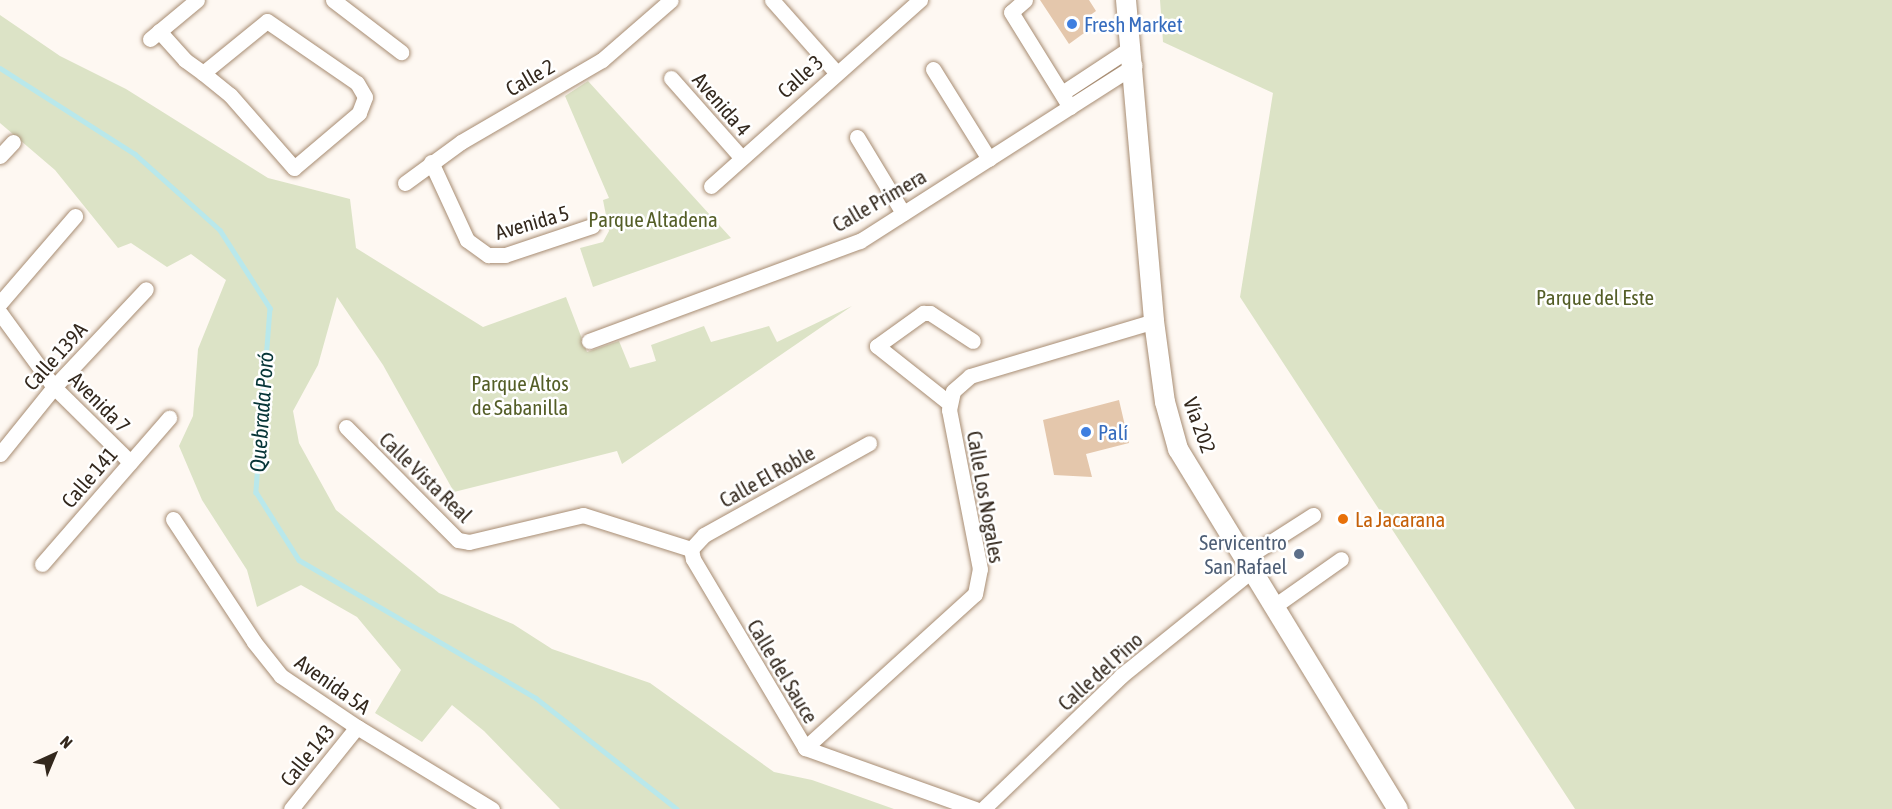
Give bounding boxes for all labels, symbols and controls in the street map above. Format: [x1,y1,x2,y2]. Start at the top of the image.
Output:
place label: Fresh Market [1084,11,1183,37]
marker: Fresh Market [1065,17,1079,31]
street label: Calle 3 [772,49,828,103]
street label: Calle 2 [501,53,559,101]
street label: Avenida 4 [688,67,756,141]
street label: Calle Primera [828,163,930,237]
street label: Avenida 5 [492,199,572,245]
park label: Parque Altadena [588,206,718,232]
park label: Parque del Este [1536,284,1654,310]
street label: Calle 139A [18,317,92,395]
water label: Quebrada Poró [245,351,279,473]
street label: Avenida 7 [64,366,136,438]
park label: Parque Altos de Sabanilla [471,370,569,420]
street label: Vía 202 [1178,394,1222,456]
place label: Palí [1098,419,1128,445]
marker: Palí [1079,425,1093,439]
street label: Calle Vista Real [374,427,478,527]
street label: Calle Los Nogales [962,429,1010,565]
street label: Calle El Roble [715,439,819,513]
street label: Calle 141 [56,442,122,512]
place label: La Jacarana [1355,506,1445,532]
marker: La Jacarana [1336,512,1350,526]
place label: Servicentro San Rafael [1199,529,1287,579]
marker: Servicentro San Rafael [1292,547,1306,561]
street label: Calle del Sauce [742,615,824,727]
street label: Calle del Pino [1052,626,1148,716]
street label: Avenida 5A [291,649,375,719]
street label: Calle 143 [275,719,339,791]
north arrow [24,725,84,785]
text: N [57,732,76,752]

